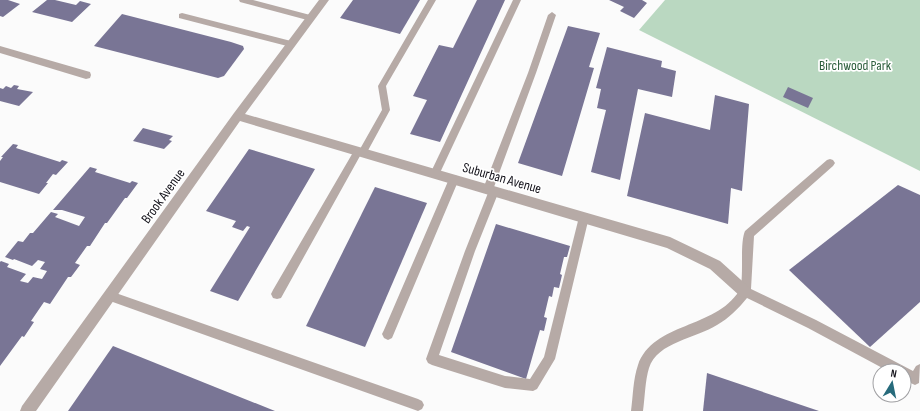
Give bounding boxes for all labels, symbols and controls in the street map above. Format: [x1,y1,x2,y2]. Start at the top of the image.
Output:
park label: Birchwood Park [819,57,892,74]
street label: Suburban Avenue [461,159,543,197]
street label: Brook Avenue [137,165,189,227]
north arrow [872,363,912,403]
text: N [890,367,898,381]

